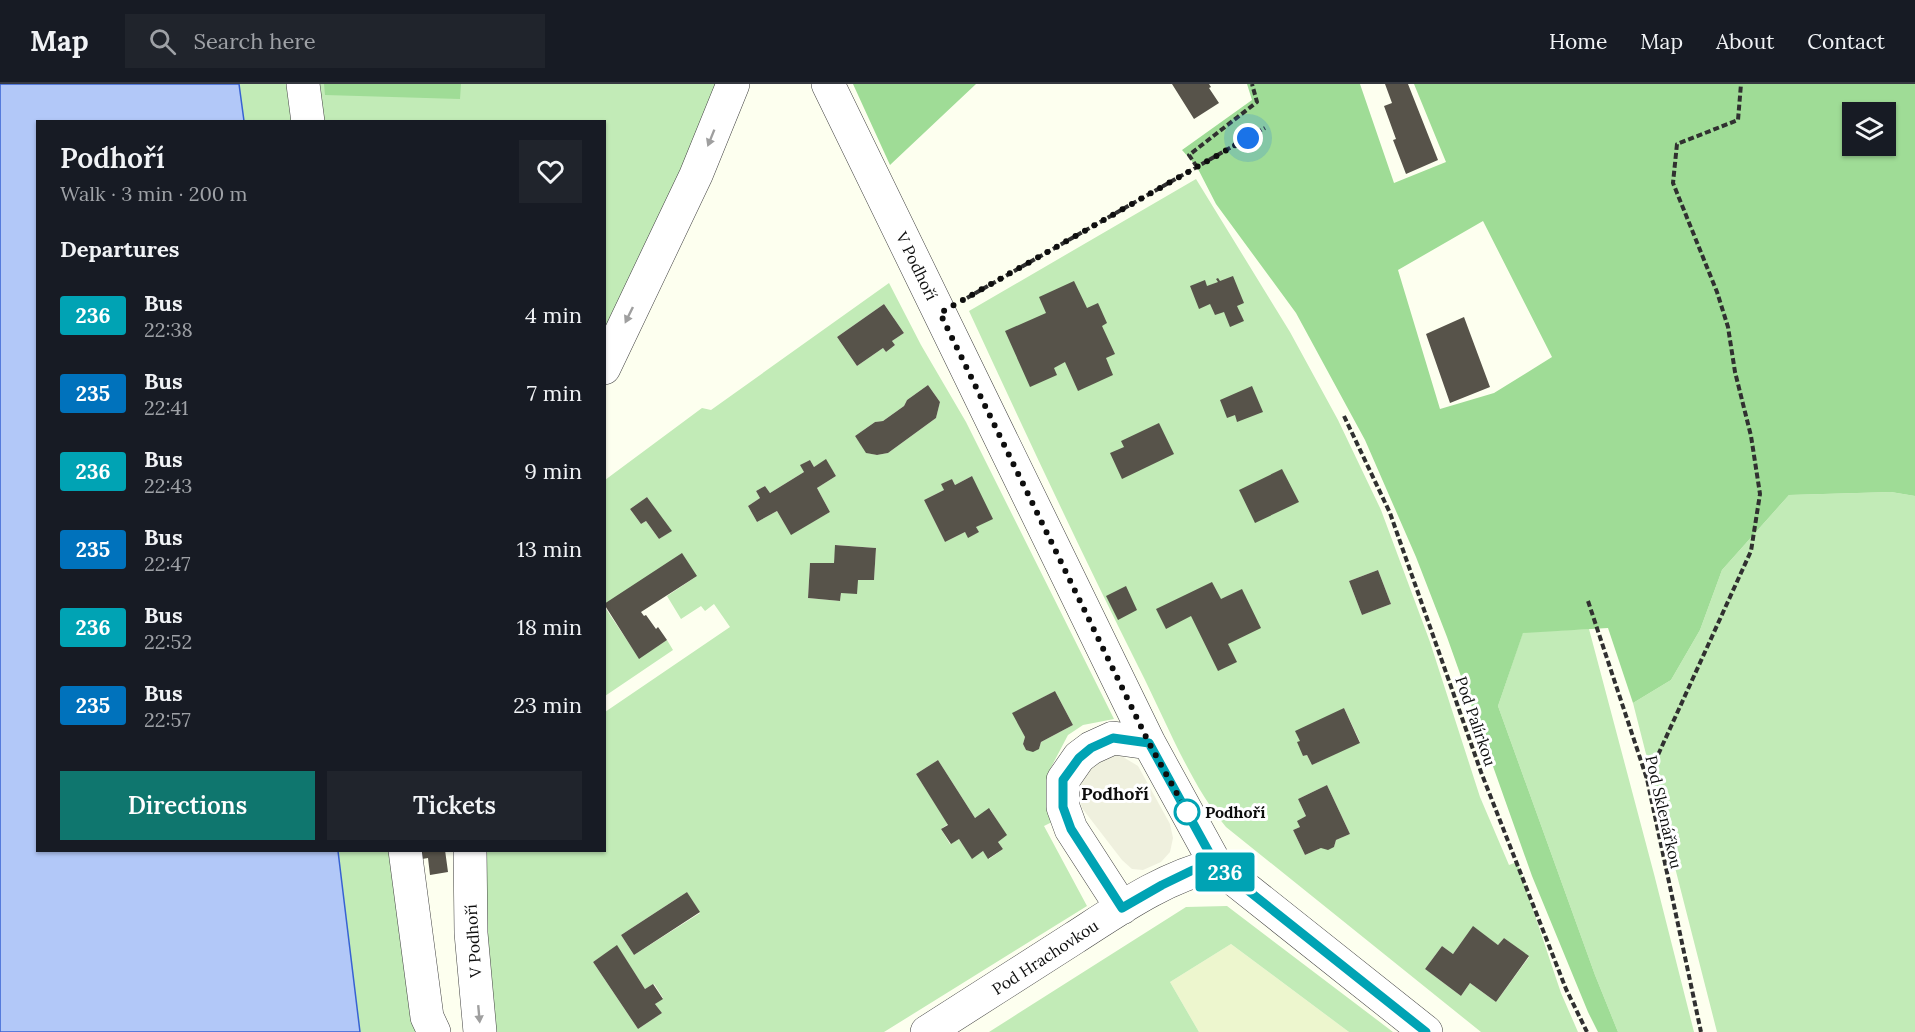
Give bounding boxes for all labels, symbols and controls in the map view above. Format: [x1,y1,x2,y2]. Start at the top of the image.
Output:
search box [125,14,545,68]
text: Map [30,23,89,59]
icon: search [146,25,179,58]
text: Search here [194,27,316,55]
text: Home [1549,28,1607,55]
text: Map [1640,28,1683,55]
text: About [1716,28,1774,55]
text: Contact [1807,28,1885,55]
map controls [1842,102,1896,156]
button: layers [1842,102,1896,156]
your location [1233,123,1263,153]
one-way arrow [706,130,716,148]
text: Podhoří [60,140,165,176]
button: heart [519,140,582,203]
text: Walk · 3 min · 200 m [60,181,247,206]
street label: V Podhoří [891,228,942,303]
text: Departures [60,235,179,263]
text: Bus [144,289,183,317]
text: 4 min [525,301,582,329]
text: 236 [75,302,111,329]
one-way arrow [625,307,634,324]
text: 22:38 [144,317,193,342]
text: Bus [144,367,183,395]
text: 7 min [527,379,582,407]
text: 235 [76,380,110,407]
text: 22:41 [144,395,189,420]
text: Bus [144,445,183,473]
text: 9 min [524,457,582,485]
text: 236 [75,458,111,485]
text: 22:43 [144,473,192,498]
text: Bus [144,523,183,551]
text: 13 min [517,535,582,563]
text: 235 [76,536,110,563]
text: 22:47 [144,551,191,576]
text: Bus [144,601,183,629]
text: 18 min [517,613,582,641]
text: 236 [75,614,111,641]
text: 22:52 [144,629,192,654]
street label: Pod Palírkou [1451,673,1501,769]
text: Bus [144,679,183,707]
text: 23 min [513,691,582,719]
text: 235 [76,692,110,719]
text: 22:57 [144,707,191,732]
street label: Pod Sklenářkou [1641,753,1687,871]
button: Directions [60,771,315,840]
button: Tickets [327,771,582,840]
district label: Podhoří [1081,782,1149,805]
marker: Podhoří [1174,799,1200,825]
place label: Podhoří [1205,802,1265,822]
line badge: 236 [1190,852,1260,892]
text: 236 [1207,859,1243,886]
street label: V Podhoří [460,904,486,979]
street label: Pod Hrachovkou [988,915,1102,999]
one-way arrow [474,1004,484,1023]

